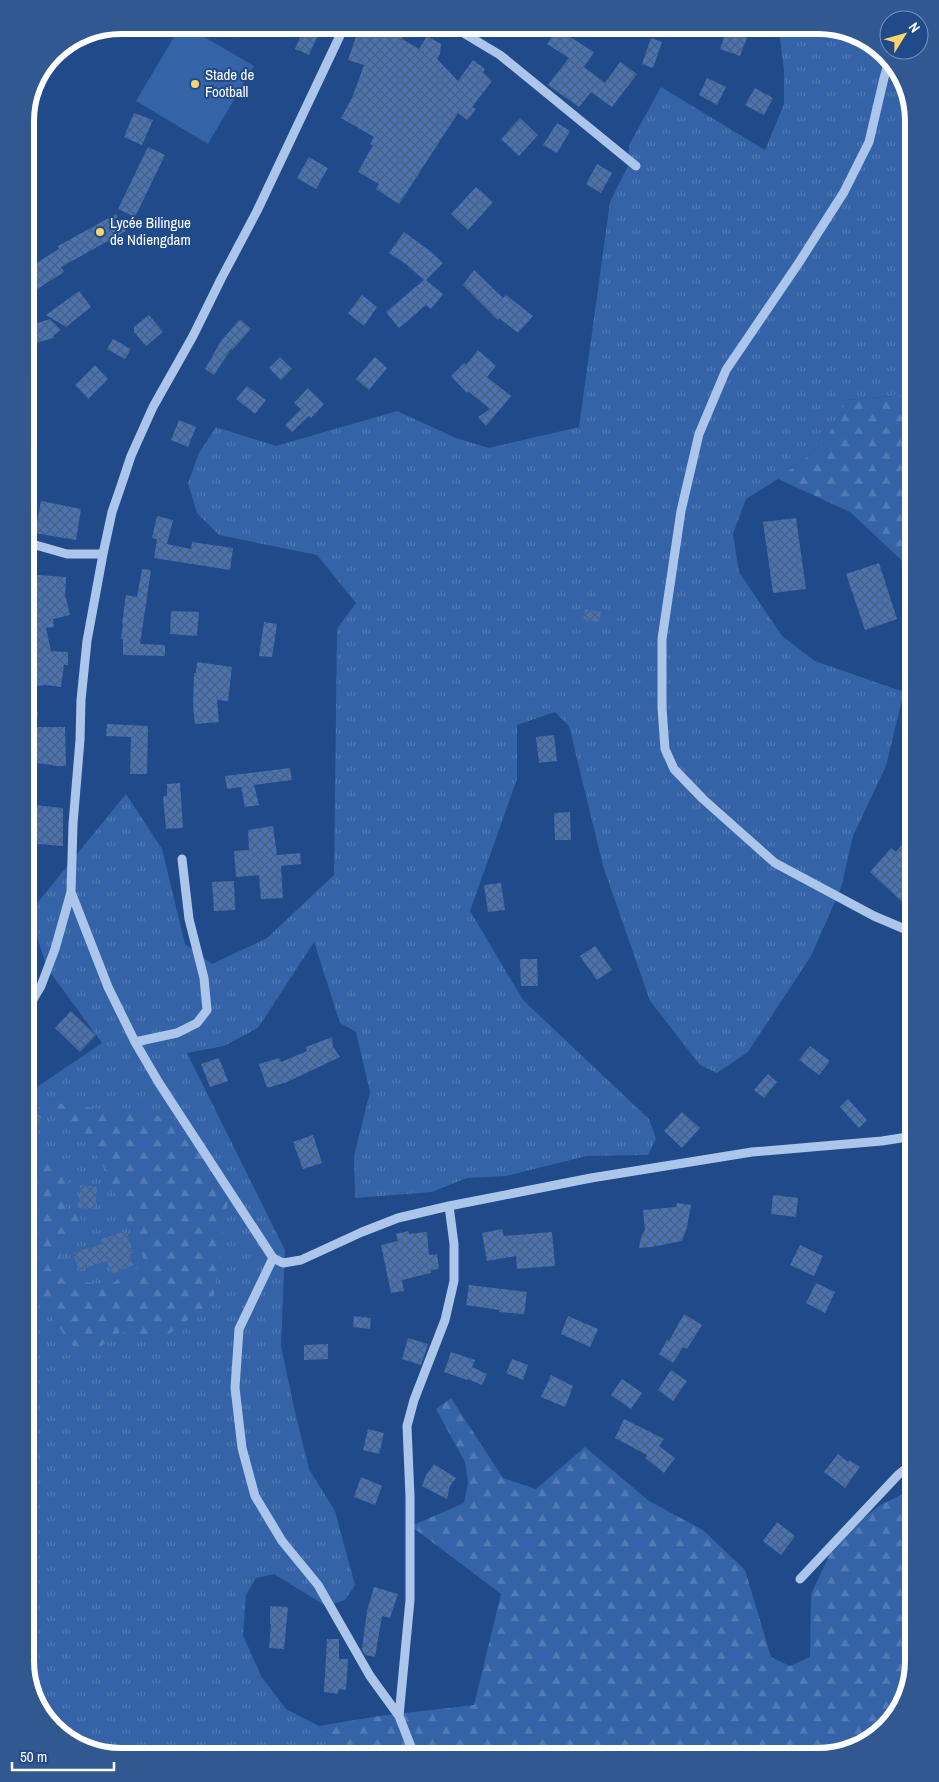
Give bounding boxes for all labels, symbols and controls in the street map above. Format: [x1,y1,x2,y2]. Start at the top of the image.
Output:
north arrow [879,10,929,60]
text: N [905,18,924,36]
place label: Stade de Football [205,64,254,102]
marker: Stade de Football [189,78,201,90]
place label: Lycée Bilingue de Ndiengdam [110,212,191,250]
marker: Lycée Bilingue de Ndiengdam [94,226,106,238]
scale bar [12,1740,115,1772]
text: 50 m [20,1746,47,1767]

